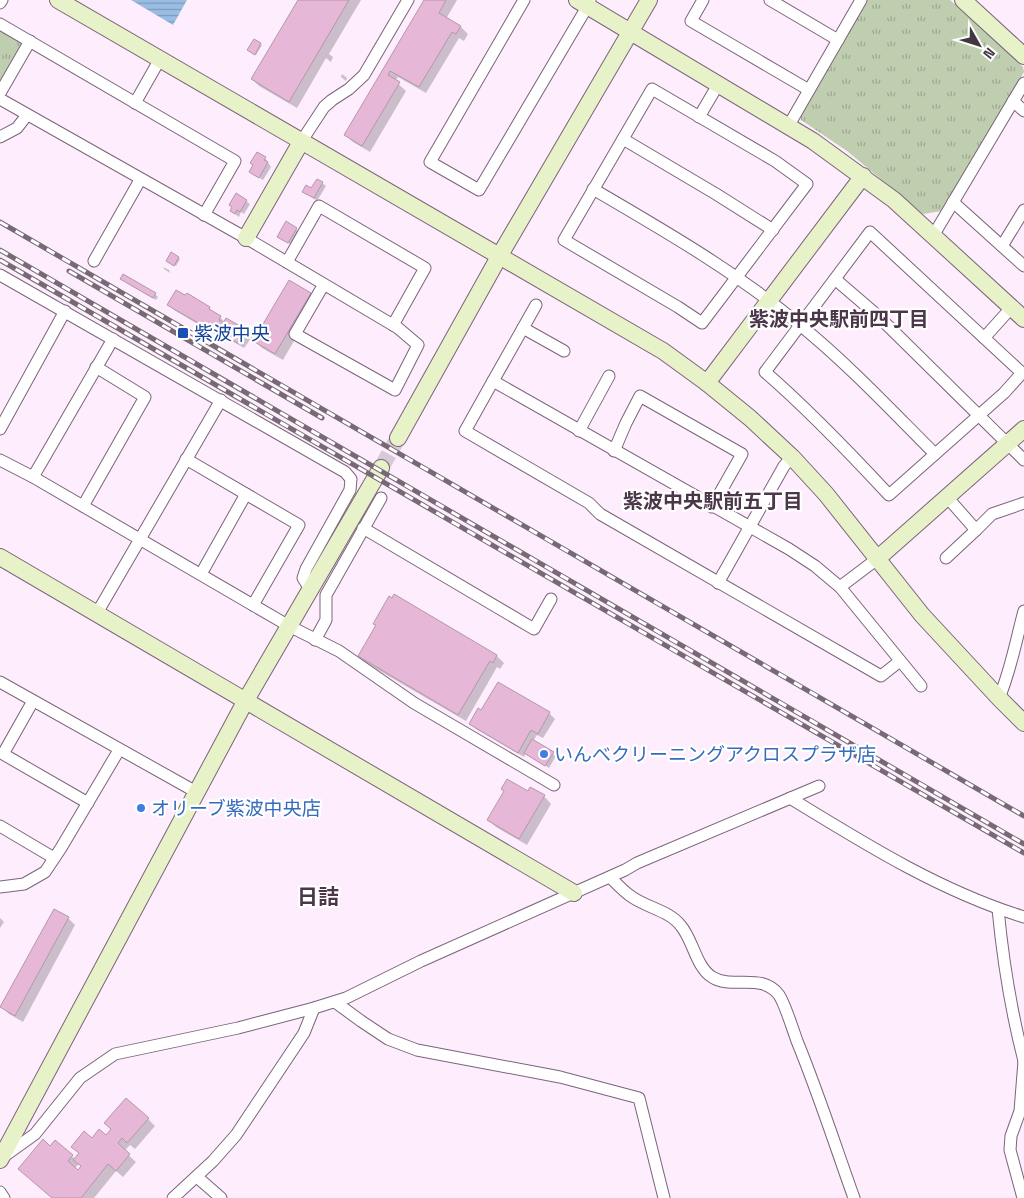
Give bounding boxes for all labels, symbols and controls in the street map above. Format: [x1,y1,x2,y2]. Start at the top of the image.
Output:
north arrow [954,20,1004,70]
text: N [979,44,999,62]
district label: 紫波中央駅前四丁目 [749,306,929,332]
place label: 紫波中央 [194,321,270,346]
marker: 紫波中央 [176,326,190,340]
district label: 紫波中央駅前五丁目 [623,488,803,514]
place label: いんべクリーニングアクロスプラザ店 [554,742,876,767]
marker: いんべクリーニングアクロスプラザ店 [538,748,550,760]
place label: オリーブ紫波中央店 [151,796,321,821]
marker: オリーブ紫波中央店 [135,802,147,814]
district label: 日詰 [297,883,339,910]

